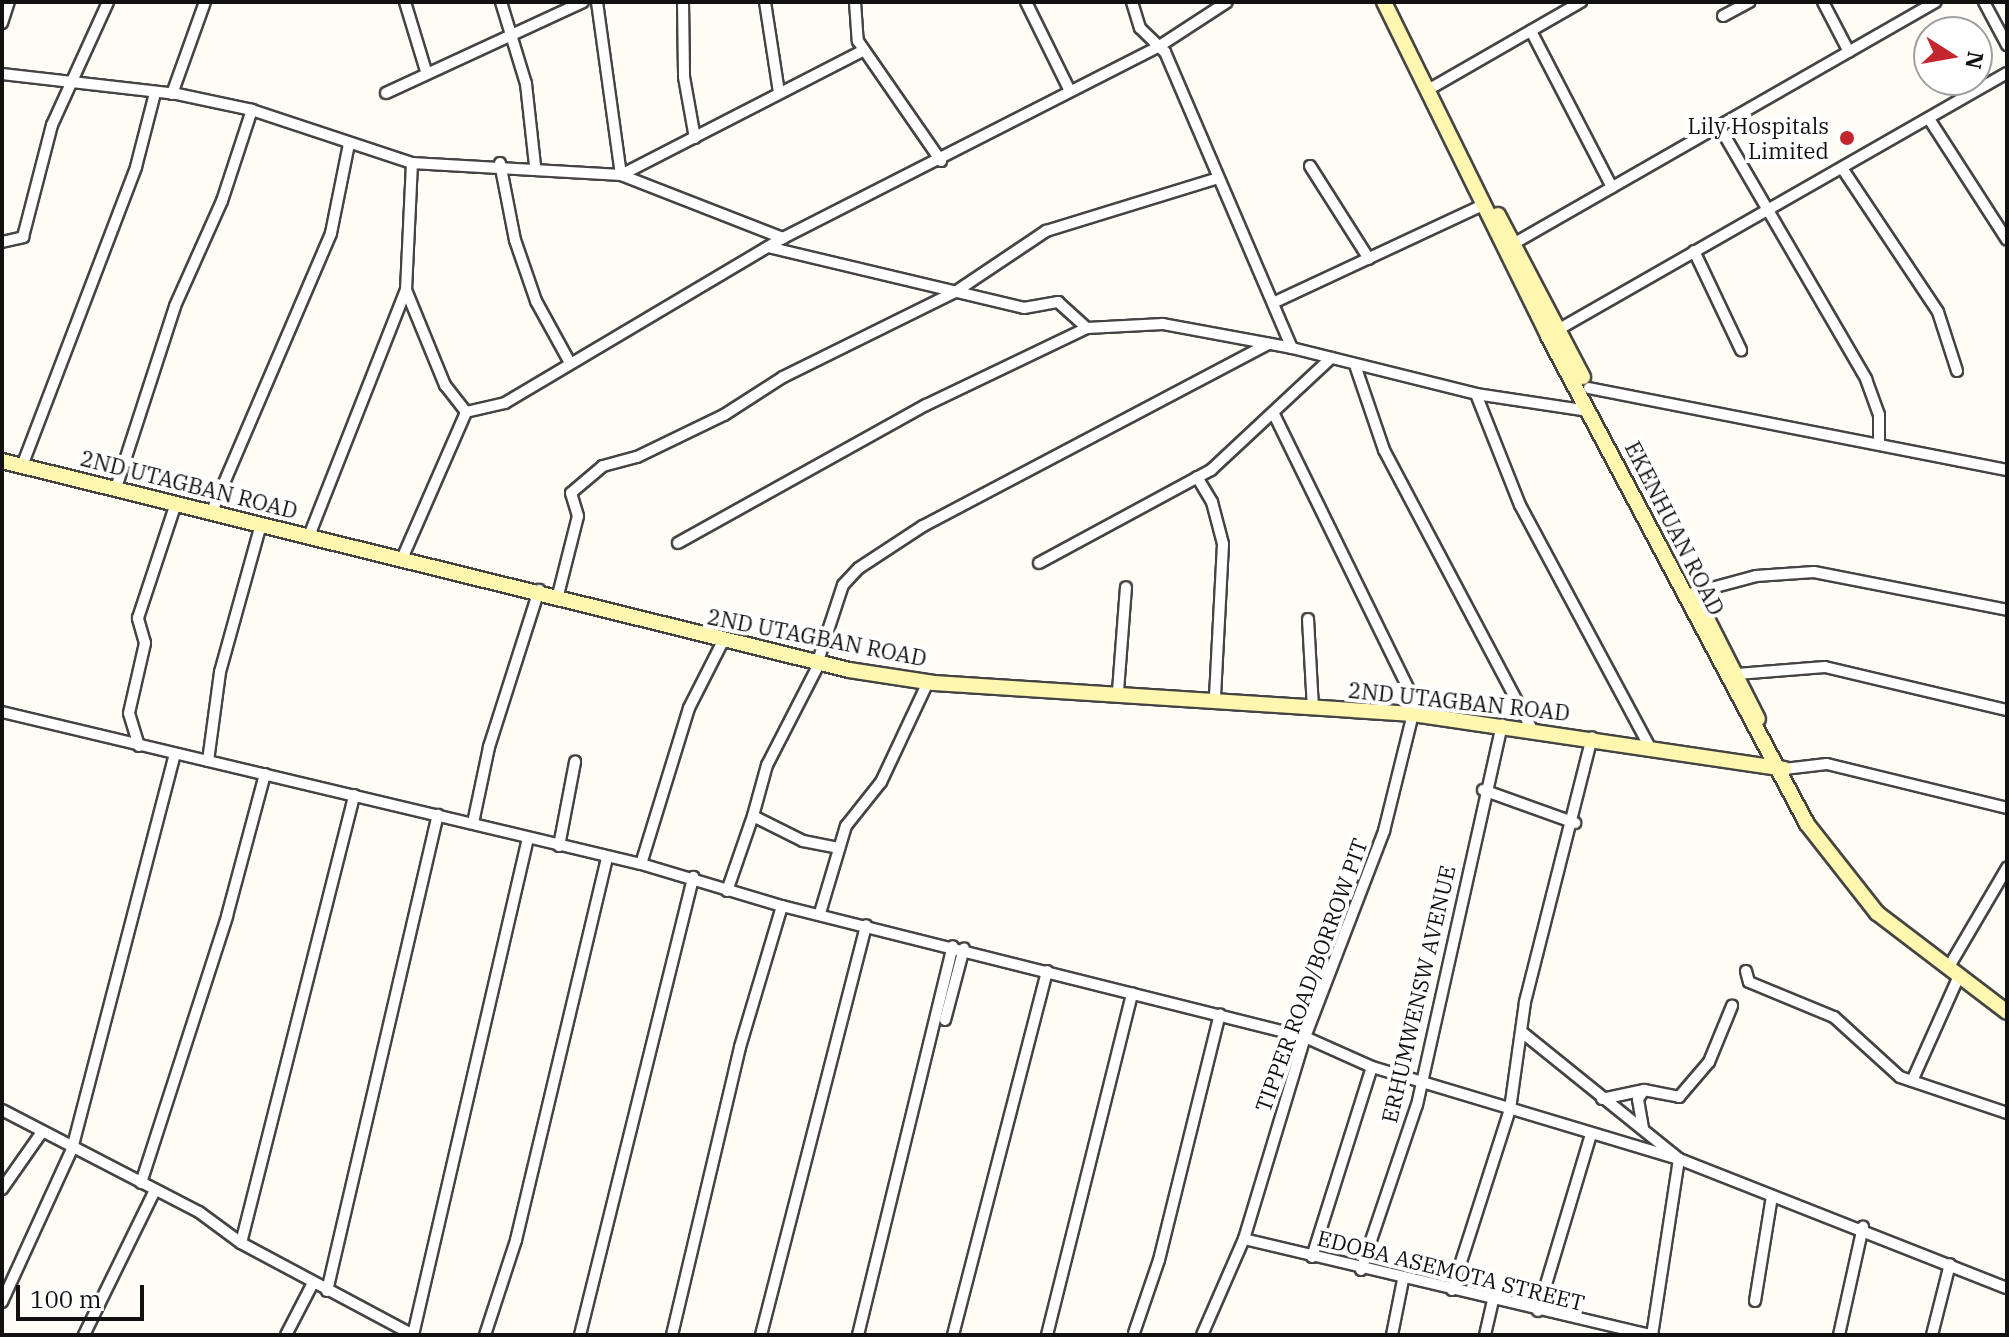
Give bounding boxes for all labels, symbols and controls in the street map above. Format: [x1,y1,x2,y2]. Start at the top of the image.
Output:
north arrow [1913,16,1993,96]
text: N [1959,49,1991,72]
place label: Lily Hospitals Limited [1688,112,1829,164]
marker: Lily Hospitals Limited [1836,127,1858,149]
street label: EKENHUAN ROAD [1620,437,1730,619]
street label: 2ND UTAGBAN ROAD [78,444,300,524]
street label: 2ND UTAGBAN ROAD [705,603,929,671]
street label: 2ND UTAGBAN ROAD [1347,676,1571,726]
street label: TIPPER ROAD/BORROW PIT [1249,835,1373,1115]
street label: ERHUMWENSW AVENUE [1376,863,1460,1125]
street label: EDOBA ASEMOTA STREET [1315,1224,1587,1316]
scale bar [20,1269,148,1319]
text: 100 m [30,1283,102,1315]

